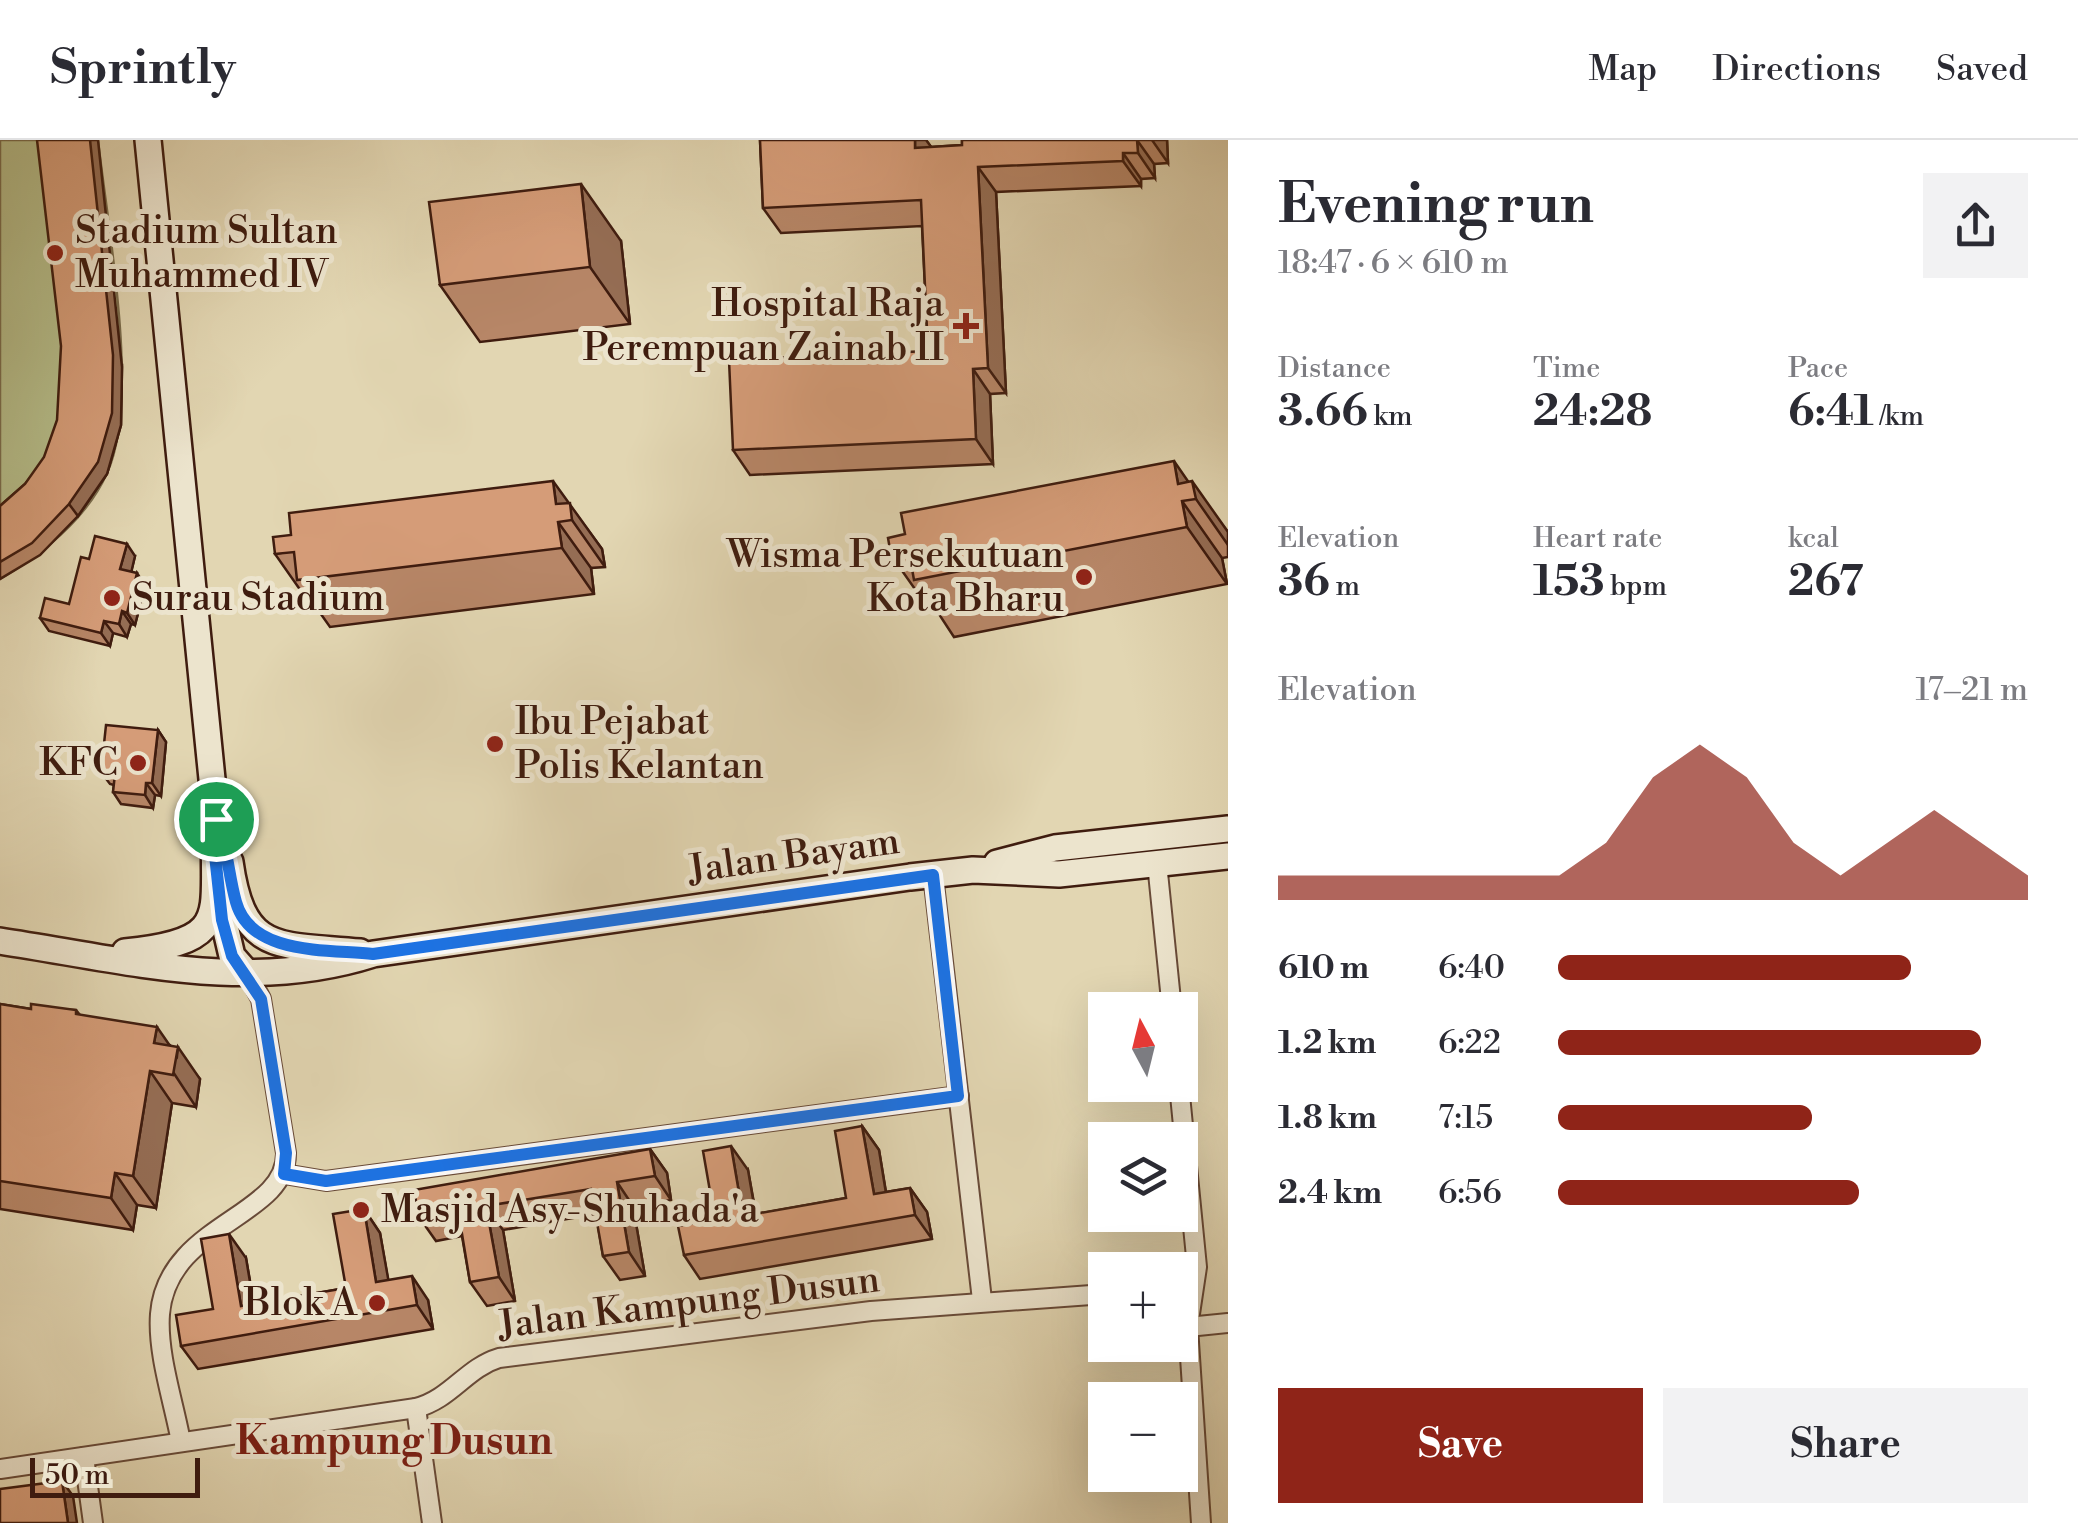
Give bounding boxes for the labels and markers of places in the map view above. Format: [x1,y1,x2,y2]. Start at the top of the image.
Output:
place label: Stadium Sultan Muhammed IV [75,208,338,299]
marker: Stadium Sultan Muhammed IV [44,242,66,264]
place label: Hospital Raja Perempuan Zainab II [583,281,945,372]
marker: Hospital Raja Perempuan Zainab II [953,313,979,339]
place label: Wisma Persekutuan Kota Bharu [726,532,1064,623]
marker: Wisma Persekutuan Kota Bharu [1073,566,1095,588]
place label: Surau Stadium [132,575,385,622]
marker: Surau Stadium [101,587,123,609]
place label: Ibu Pejabat Polis Kelantan [515,699,764,790]
marker: Ibu Pejabat Polis Kelantan [484,733,506,755]
place label: KFC [39,740,118,787]
marker: KFC [127,752,149,774]
pin [174,777,259,862]
place label: Masjid Asy-Shuhada'a [381,1187,760,1234]
marker: Masjid Asy-Shuhada'a [350,1199,372,1221]
place label: Blok A [243,1280,358,1327]
marker: Blok A [366,1292,388,1314]

